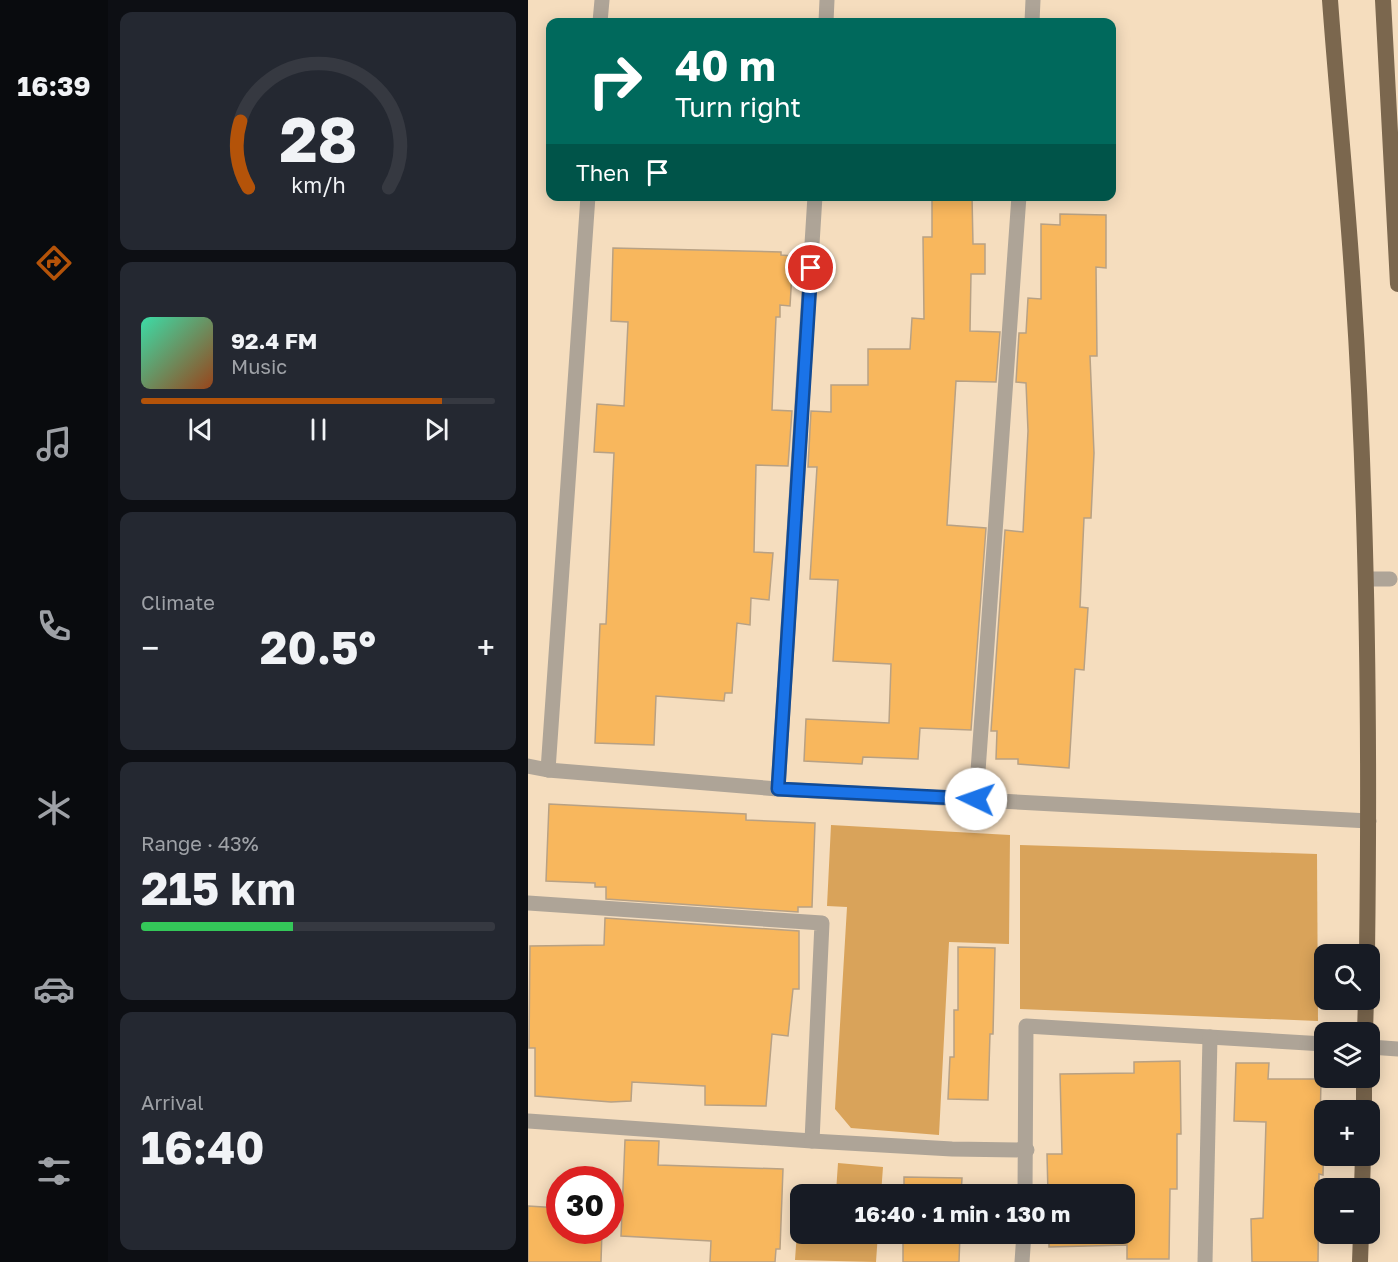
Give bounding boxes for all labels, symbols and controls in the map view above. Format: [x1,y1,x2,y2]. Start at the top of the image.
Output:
text: 40 m [675,40,776,90]
icon: right [576,42,654,120]
text: 16:39 [17,70,91,102]
text: Turn right [675,91,801,123]
text: 28 [279,101,357,176]
icon: arrive [641,156,674,189]
text: Then [576,159,629,186]
text: km/h [291,172,345,198]
icon: directions [33,242,75,284]
pin [785,242,836,293]
icon: arrive [794,251,827,284]
text: 92.4 FM [231,327,317,354]
text: Music [231,354,287,378]
icon: previous [184,413,217,446]
icon: pause [302,413,335,446]
icon: next [420,413,453,446]
icon: music [33,423,75,465]
text: Climate [141,590,215,614]
icon: phone [33,605,75,647]
text: 20.5° [260,620,376,674]
text: − [141,628,159,667]
text: + [477,628,495,667]
position arrow [944,767,1008,831]
icon: climate [33,787,75,829]
text: Range · 43% [141,831,259,855]
text: 215 km [141,861,296,915]
map controls [1314,944,1380,1244]
button: search [1314,944,1380,1010]
icon: car [33,968,75,1010]
button: layers [1314,1022,1380,1088]
text: Arrival [141,1090,204,1114]
button: + [1314,1100,1380,1166]
text: 16:40 [141,1120,265,1174]
icon: filters [33,1150,75,1192]
speed limit sign: 30 [546,1166,624,1244]
button: − [1314,1178,1380,1244]
text: 16:40 · 1 min · 130 m [855,1200,1070,1227]

